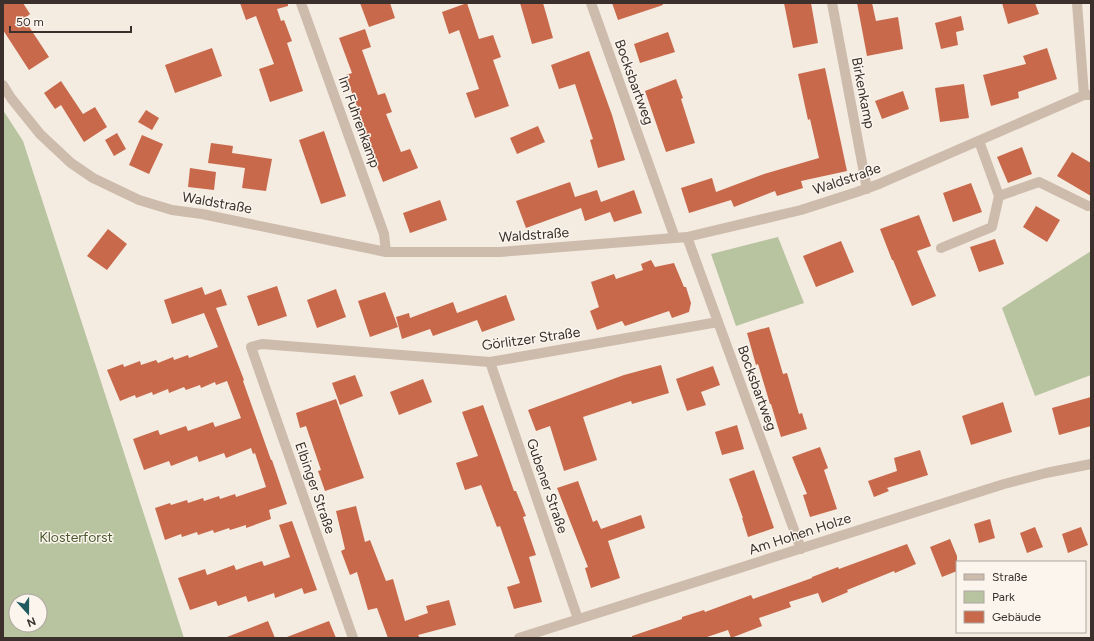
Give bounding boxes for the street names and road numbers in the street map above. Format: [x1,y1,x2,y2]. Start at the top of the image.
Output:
street label: Bocksbartweg [611,37,657,127]
street label: Birkenkamp [848,56,878,130]
street label: Im Fuhrenkamp [335,74,383,170]
street label: Waldstraße [811,159,883,199]
street label: Waldstraße [181,189,254,218]
street label: Waldstraße [498,224,570,246]
street label: Görlitzer Straße [481,324,582,354]
street label: Bocksbartweg [734,343,780,433]
street label: Gubener Straße [523,436,571,536]
street label: Elbinger Straße [291,440,339,536]
street label: Am Hohen Holze [747,509,854,559]

